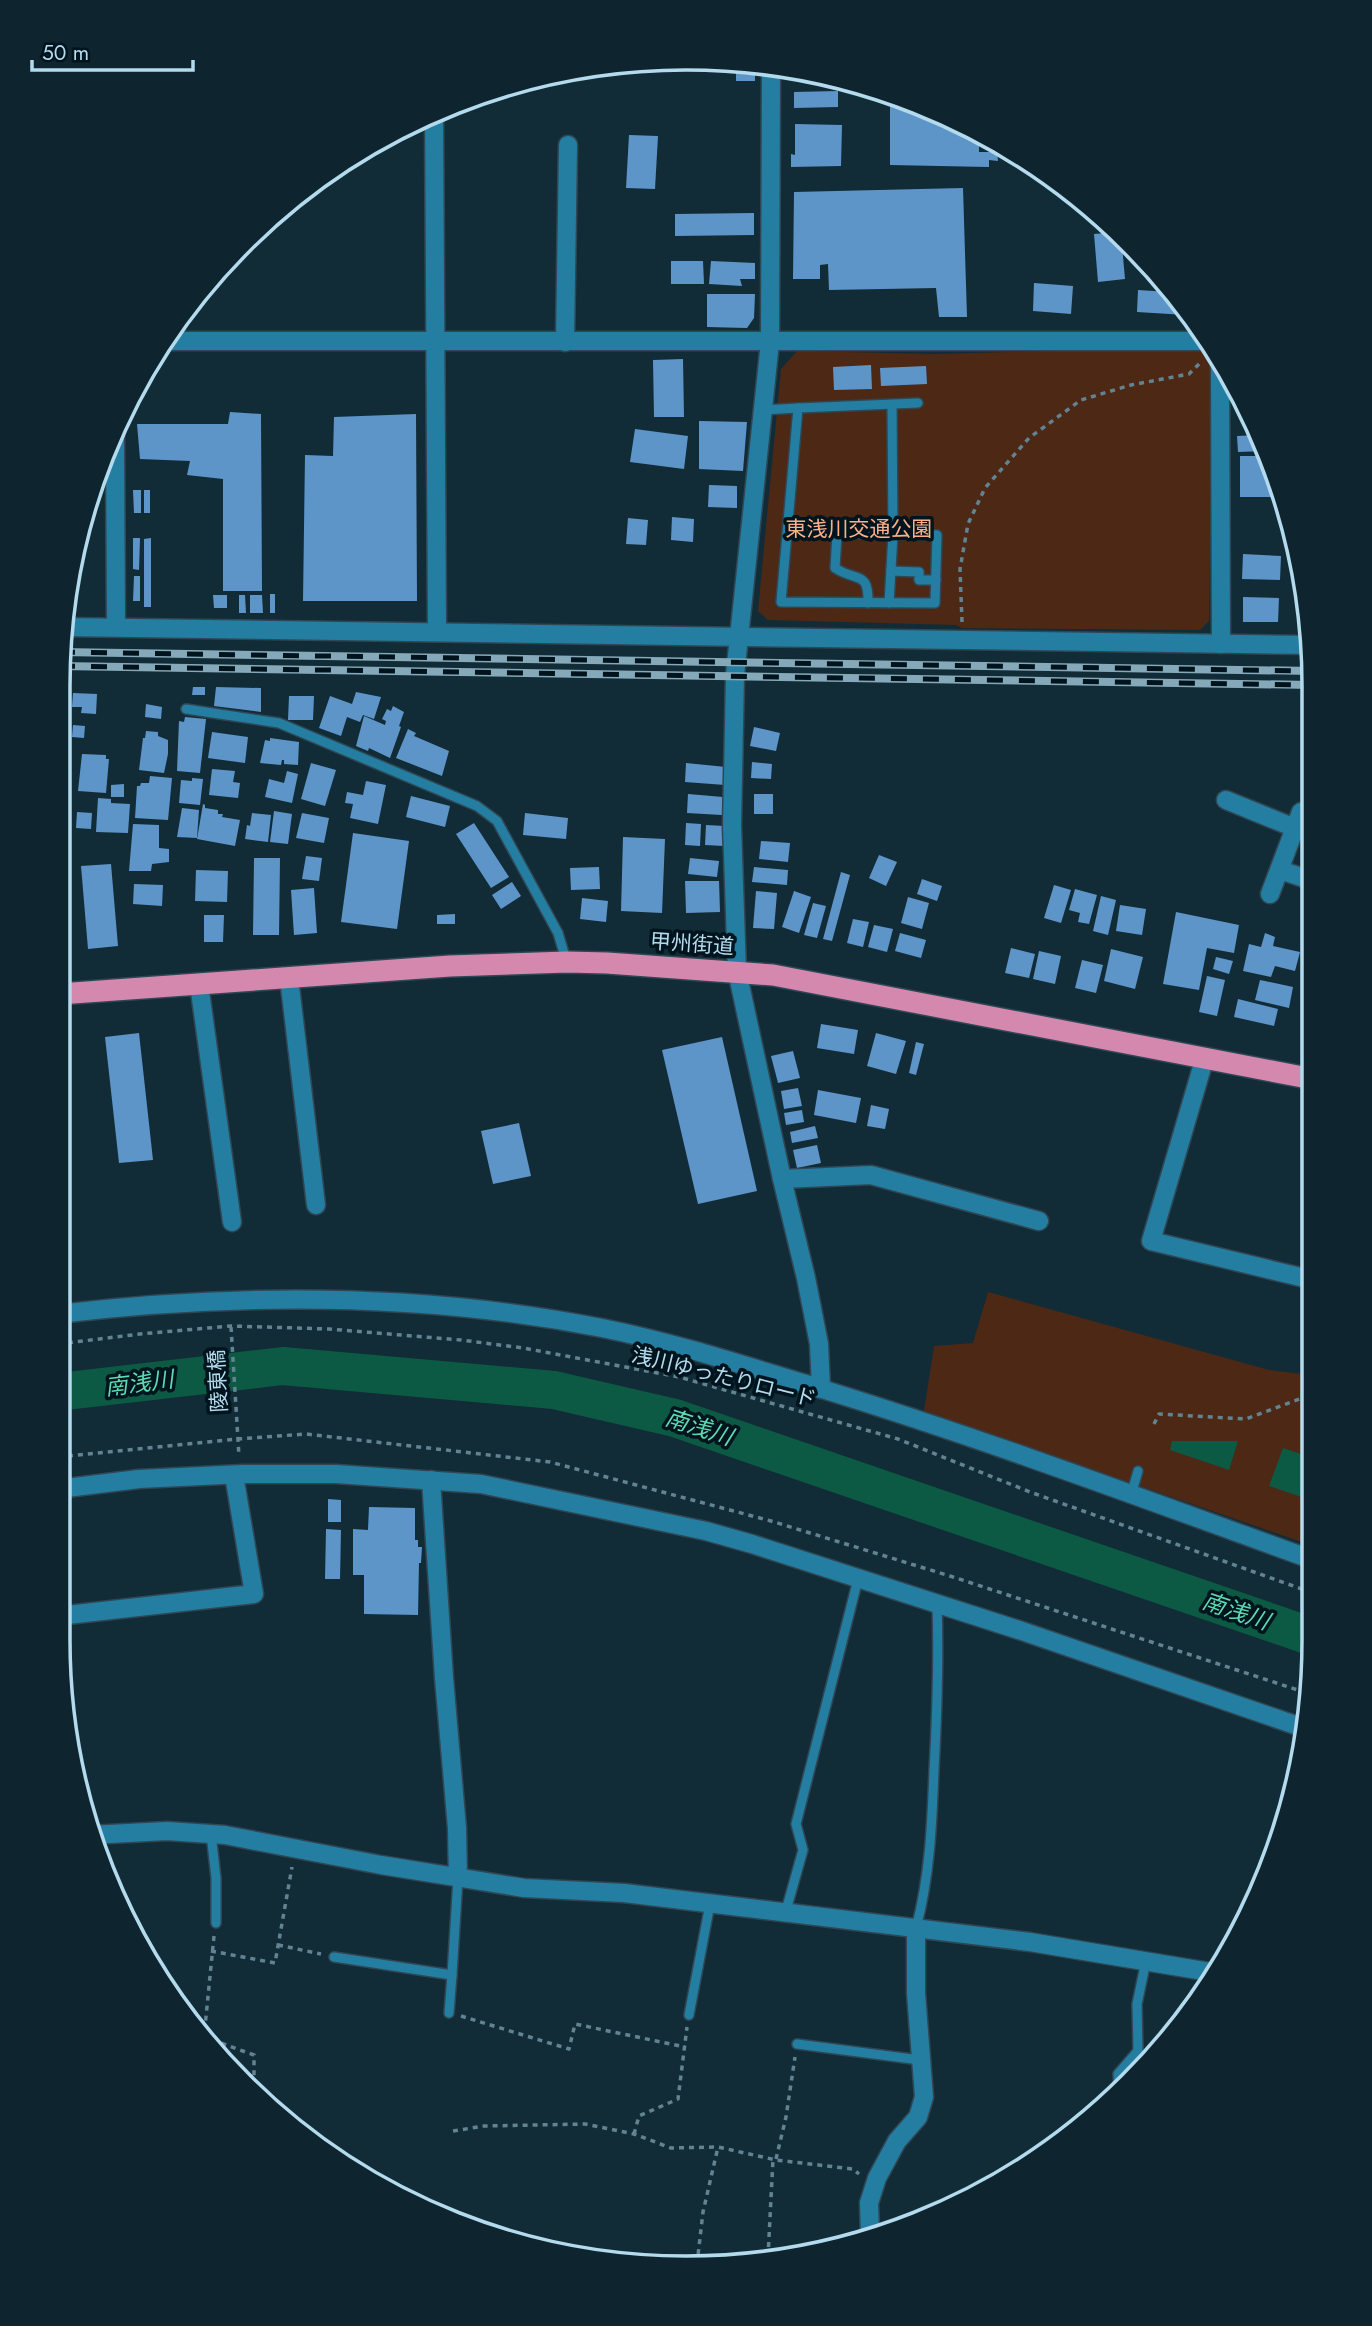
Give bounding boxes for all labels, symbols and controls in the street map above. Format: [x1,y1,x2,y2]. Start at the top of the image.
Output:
scale bar [32,28,192,72]
text: 50 m [42,38,89,68]
park label: 東浅川交通公園 [786,514,933,544]
street label: 甲州街道 [649,926,735,962]
street label: 浅川ゆったりロード [629,1340,819,1414]
street label: 陵東橋 [201,1349,235,1413]
water label: 南浅川 [103,1362,178,1404]
water label: 南浅川 [661,1400,740,1455]
water label: 南浅川 [1198,1584,1277,1639]

